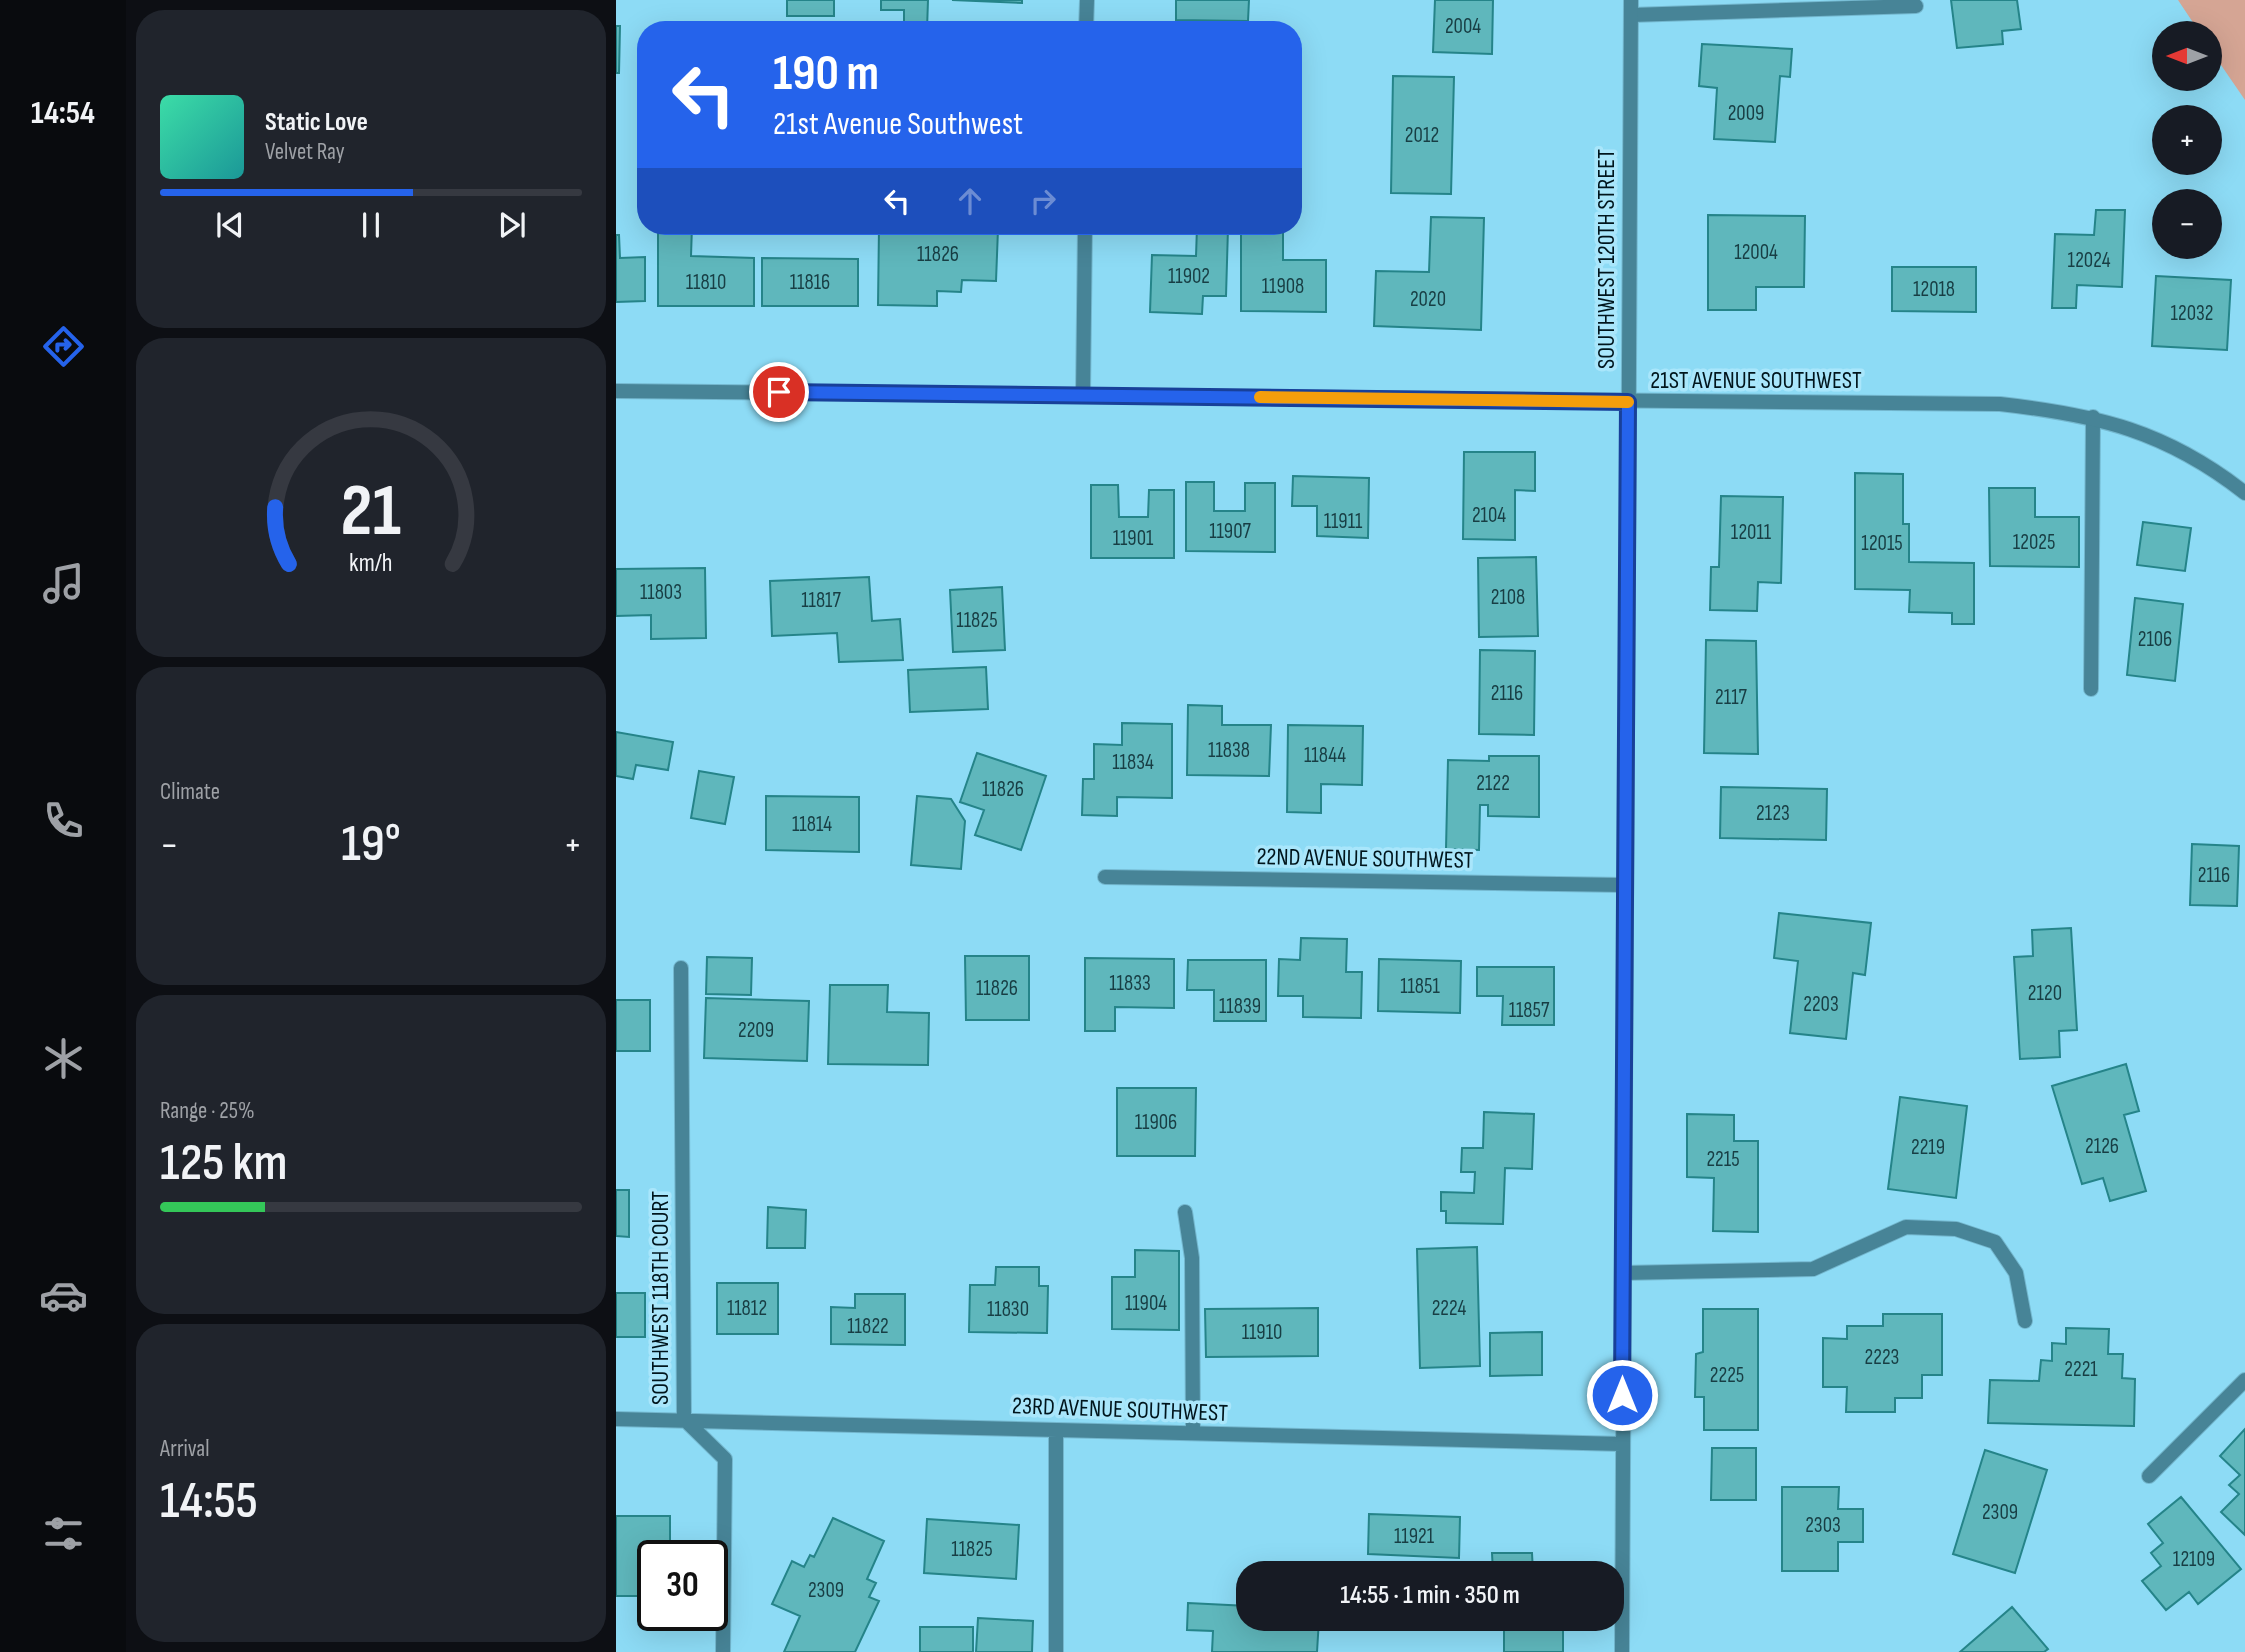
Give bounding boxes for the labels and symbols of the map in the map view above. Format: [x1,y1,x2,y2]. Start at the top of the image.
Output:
house number: 2004 [1445,14,1481,39]
north arrow [2152,21,2222,91]
house number: 2009 [1728,101,1764,126]
house number: 2012 [1405,123,1439,148]
street label: SOUTHWEST 120TH STREET [1592,149,1621,369]
house number: 12004 [1734,240,1778,265]
house number: 11826 [917,242,959,267]
house number: 12024 [2068,248,2111,273]
house number: 11902 [1168,264,1210,289]
house number: 11810 [686,270,726,295]
house number: 11816 [790,270,830,295]
house number: 11908 [1262,274,1304,299]
house number: 12018 [1913,277,1955,302]
house number: 2020 [1410,287,1446,312]
house number: 12032 [2170,301,2214,326]
pin [749,362,809,422]
street label: 21ST AVENUE SOUTHWEST [1650,366,1862,395]
house number: 2104 [1472,503,1506,528]
house number: 11911 [1324,509,1363,534]
house number: 11907 [1209,519,1251,544]
house number: 12011 [1731,520,1772,545]
house number: 11901 [1113,526,1154,551]
house number: 12025 [2013,530,2055,555]
house number: 12015 [1861,531,1903,556]
house number: 11803 [640,580,682,605]
house number: 2108 [1491,585,1525,610]
house number: 11817 [801,588,841,613]
house number: 11825 [956,608,998,633]
house number: 2106 [2138,627,2172,652]
house number: 2116 [1491,681,1523,706]
house number: 2117 [1715,685,1747,710]
house number: 11838 [1208,738,1250,763]
house number: 11844 [1304,743,1346,768]
house number: 11834 [1112,750,1154,775]
house number: 2122 [1476,771,1510,796]
house number: 11826 [982,777,1024,802]
house number: 2123 [1756,801,1790,826]
house number: 11814 [792,812,832,837]
street label: 22ND AVENUE SOUTHWEST [1256,842,1474,875]
house number: 2116 [2198,863,2230,888]
house number: 11833 [1109,971,1151,996]
house number: 11851 [1400,974,1440,999]
house number: 11826 [976,976,1018,1001]
house number: 2120 [2028,981,2062,1006]
house number: 2203 [1803,992,1839,1017]
house number: 11839 [1219,994,1261,1019]
house number: 11857 [1509,998,1550,1023]
house number: 2209 [738,1018,774,1043]
house number: 11906 [1135,1110,1177,1135]
house number: 2126 [2085,1134,2119,1159]
house number: 2219 [1911,1135,1945,1160]
house number: 2215 [1706,1147,1740,1172]
street label: SOUTHWEST 118TH COURT [646,1191,675,1405]
house number: 11904 [1125,1291,1167,1316]
house number: 11812 [727,1296,767,1321]
house number: 2224 [1432,1296,1467,1321]
house number: 11830 [987,1297,1029,1322]
house number: 11822 [847,1314,889,1339]
house number: 11910 [1242,1320,1282,1345]
house number: 2223 [1865,1345,1899,1370]
house number: 2221 [2064,1357,2098,1382]
position arrow [1585,1358,1659,1432]
house number: 2225 [1710,1363,1744,1388]
street label: 23RD AVENUE SOUTHWEST [1012,1391,1229,1428]
house number: 2309 [1982,1500,2018,1525]
house number: 2303 [1805,1513,1841,1538]
house number: 11921 [1394,1524,1435,1549]
house number: 11825 [951,1537,993,1562]
speed limit sign: 30 [637,1540,728,1631]
house number: 12109 [2173,1547,2215,1572]
house number: 2309 [808,1578,844,1603]

